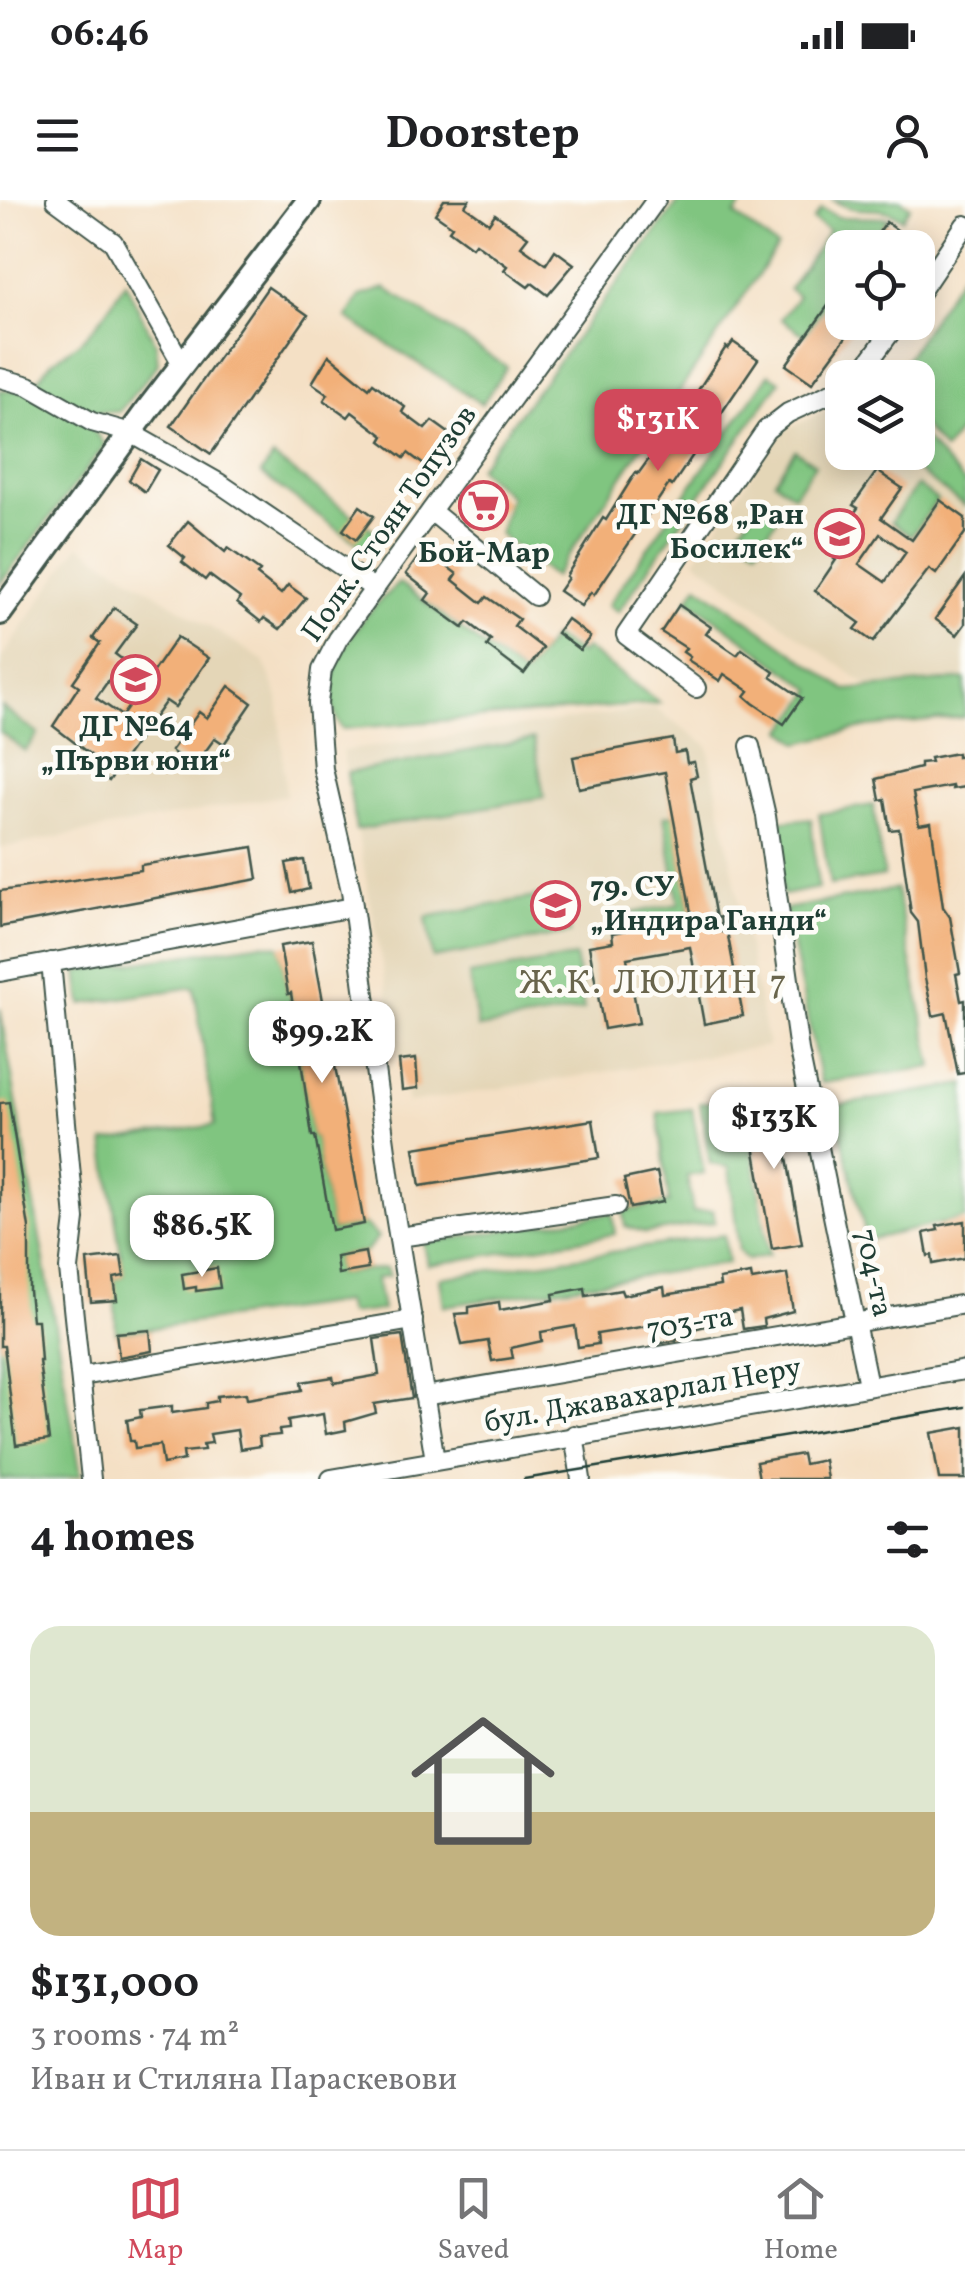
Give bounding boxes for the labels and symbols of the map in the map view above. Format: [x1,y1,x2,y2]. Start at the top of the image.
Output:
pin: $131K [588,389,728,474]
street label: Полк. Стоян Топузов [292,397,488,651]
supermarket icon: Бой-Мар [458,479,510,531]
place label: ДГ №68 „Ран Босилек“ [616,495,804,571]
school or university icon: ДГ №68 „Ран Босилек“ [813,507,865,559]
place label: Бой-Мар [418,533,550,575]
school or university icon: ДГ №64 „Първи юни“ [110,653,162,705]
place label: ДГ №64 „Първи юни“ [40,707,232,783]
place label: 79. СУ „Индира Ганди“ [590,867,827,943]
school or university icon: 79. СУ „Индира Ганди“ [529,879,581,931]
district label: Ж.К. ЛЮЛИН 7 [519,960,789,1008]
pin: $99.2K [241,1001,403,1086]
pin: $133K [704,1087,844,1172]
pin: $86.5K [121,1195,283,1280]
street label: 704-та [843,1225,903,1321]
street label: 703-та [643,1296,737,1352]
street label: бул. Джавахарлал Неру [481,1347,805,1445]

